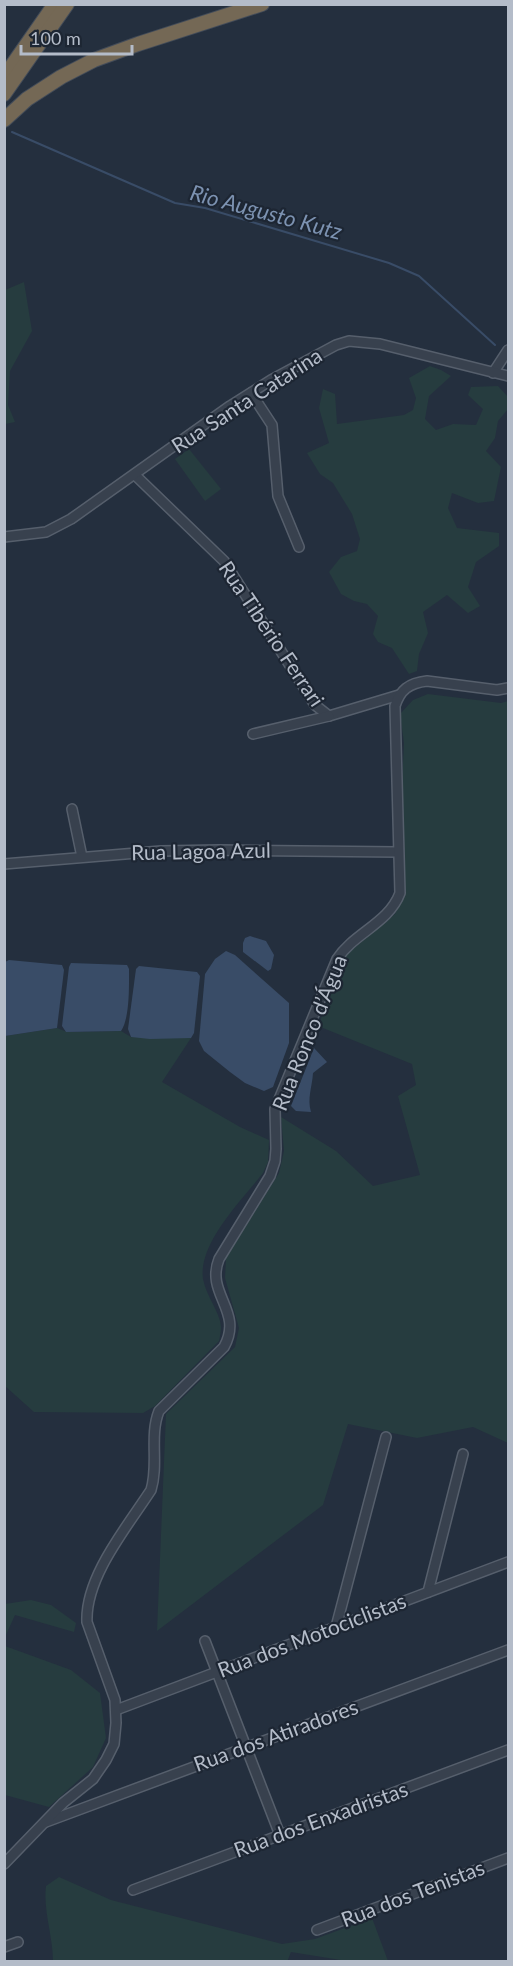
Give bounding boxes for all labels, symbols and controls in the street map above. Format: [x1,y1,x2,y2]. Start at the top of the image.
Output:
scale bar [21,18,132,56]
text: 100 m [30,27,81,49]
water label: Rio Augusto Kutz [187,178,346,245]
street label: Rua Santa Catarina [166,342,326,458]
street label: Rua Tibério Ferrari [214,556,330,711]
street label: Rua Lagoa Azul [131,837,271,864]
street label: Rua Ronco d’Água [266,951,351,1114]
street label: Rua dos Motociclistas [214,1587,409,1682]
street label: Rua dos Atiradores [190,1693,361,1776]
street label: Rua dos Enxadristas [230,1775,411,1862]
street label: Rua dos Tenistas [337,1854,488,1931]

